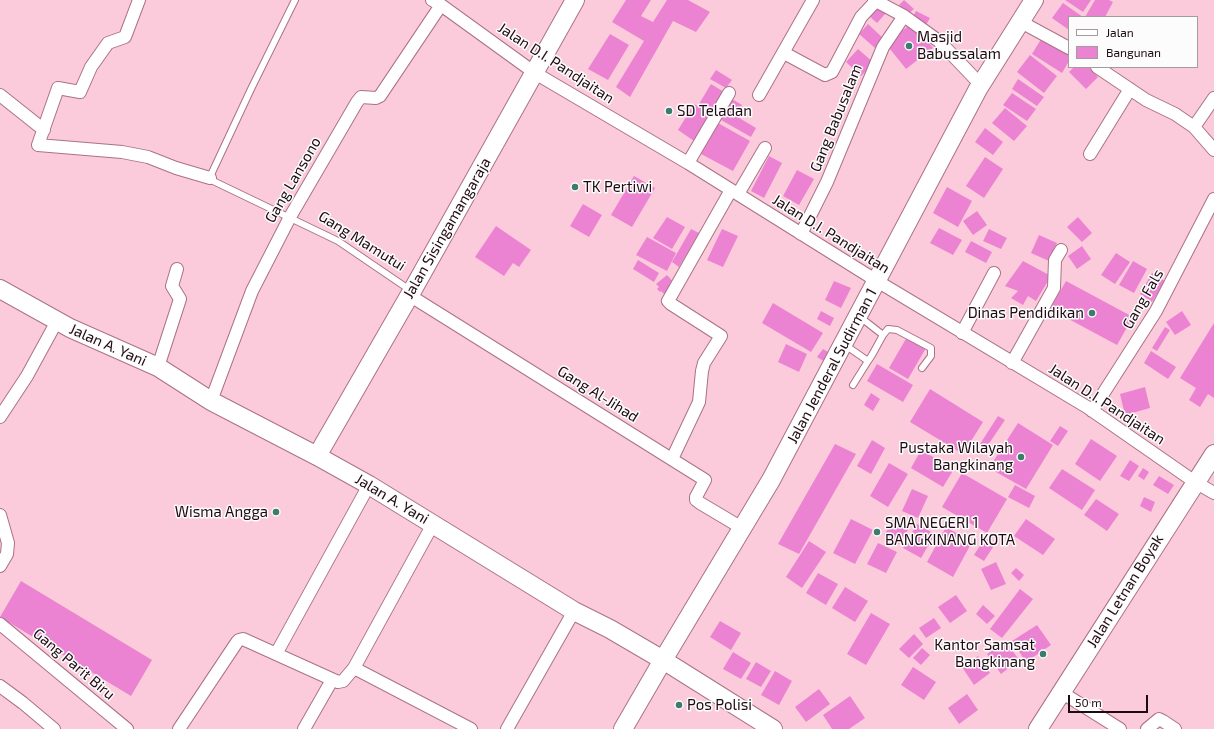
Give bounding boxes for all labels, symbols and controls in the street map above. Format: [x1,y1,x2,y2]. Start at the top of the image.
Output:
legend [1068,16,1198,68]
street label: Jalan D.I. Pandjaitan [495,19,617,107]
text: Jalan [1106,25,1134,39]
place label: Masjid Babussalam [917,28,1001,63]
marker: Masjid Babussalam [904,41,914,51]
text: Bangunan [1106,45,1161,59]
street label: Gang Babusalam [806,62,866,174]
place label: SD Teladan [677,102,752,120]
marker: SD Teladan [664,106,674,116]
street label: Gang Lansono [261,134,325,226]
street label: Jalan Sisingamangaraja [399,154,495,302]
place label: TK Pertiwi [583,178,652,196]
marker: TK Pertiwi [570,182,580,192]
street label: Jalan D.I. Pandjaitan [769,191,893,277]
street label: Gang Mamutui [315,207,409,275]
street label: Gang Fals [1119,266,1167,332]
street label: Jalan Jenderal Sudirman 1 [783,285,881,447]
place label: Dinas Pendidikan [968,304,1084,322]
marker: Dinas Pendidikan [1087,308,1097,318]
street label: Jalan A. Yani [67,320,149,370]
street label: Jalan D.I. Pandjaitan [1046,360,1168,448]
street label: Gang Al-Jihad [554,362,642,426]
place label: Pustaka Wilayah Bangkinang [899,439,1013,474]
marker: Pustaka Wilayah Bangkinang [1016,452,1026,462]
street label: Jalan A. Yani [352,470,432,528]
place label: Wisma Angga [175,503,268,521]
marker: Wisma Angga [271,507,281,517]
place label: SMA NEGERI 1 BANGKINANG KOTA [885,514,1015,549]
marker: SMA NEGERI 1 BANGKINANG KOTA [872,527,882,537]
street label: Jalan Letnan Boyak [1083,531,1167,651]
street label: Gang Parit Biru [29,624,119,704]
place label: Kantor Samsat Bangkinang [934,636,1035,671]
marker: Kantor Samsat Bangkinang [1038,649,1048,659]
scale bar [1070,687,1150,713]
text: 50 m [1075,695,1102,709]
place label: Pos Polisi [687,696,752,714]
marker: Pos Polisi [674,700,684,710]

